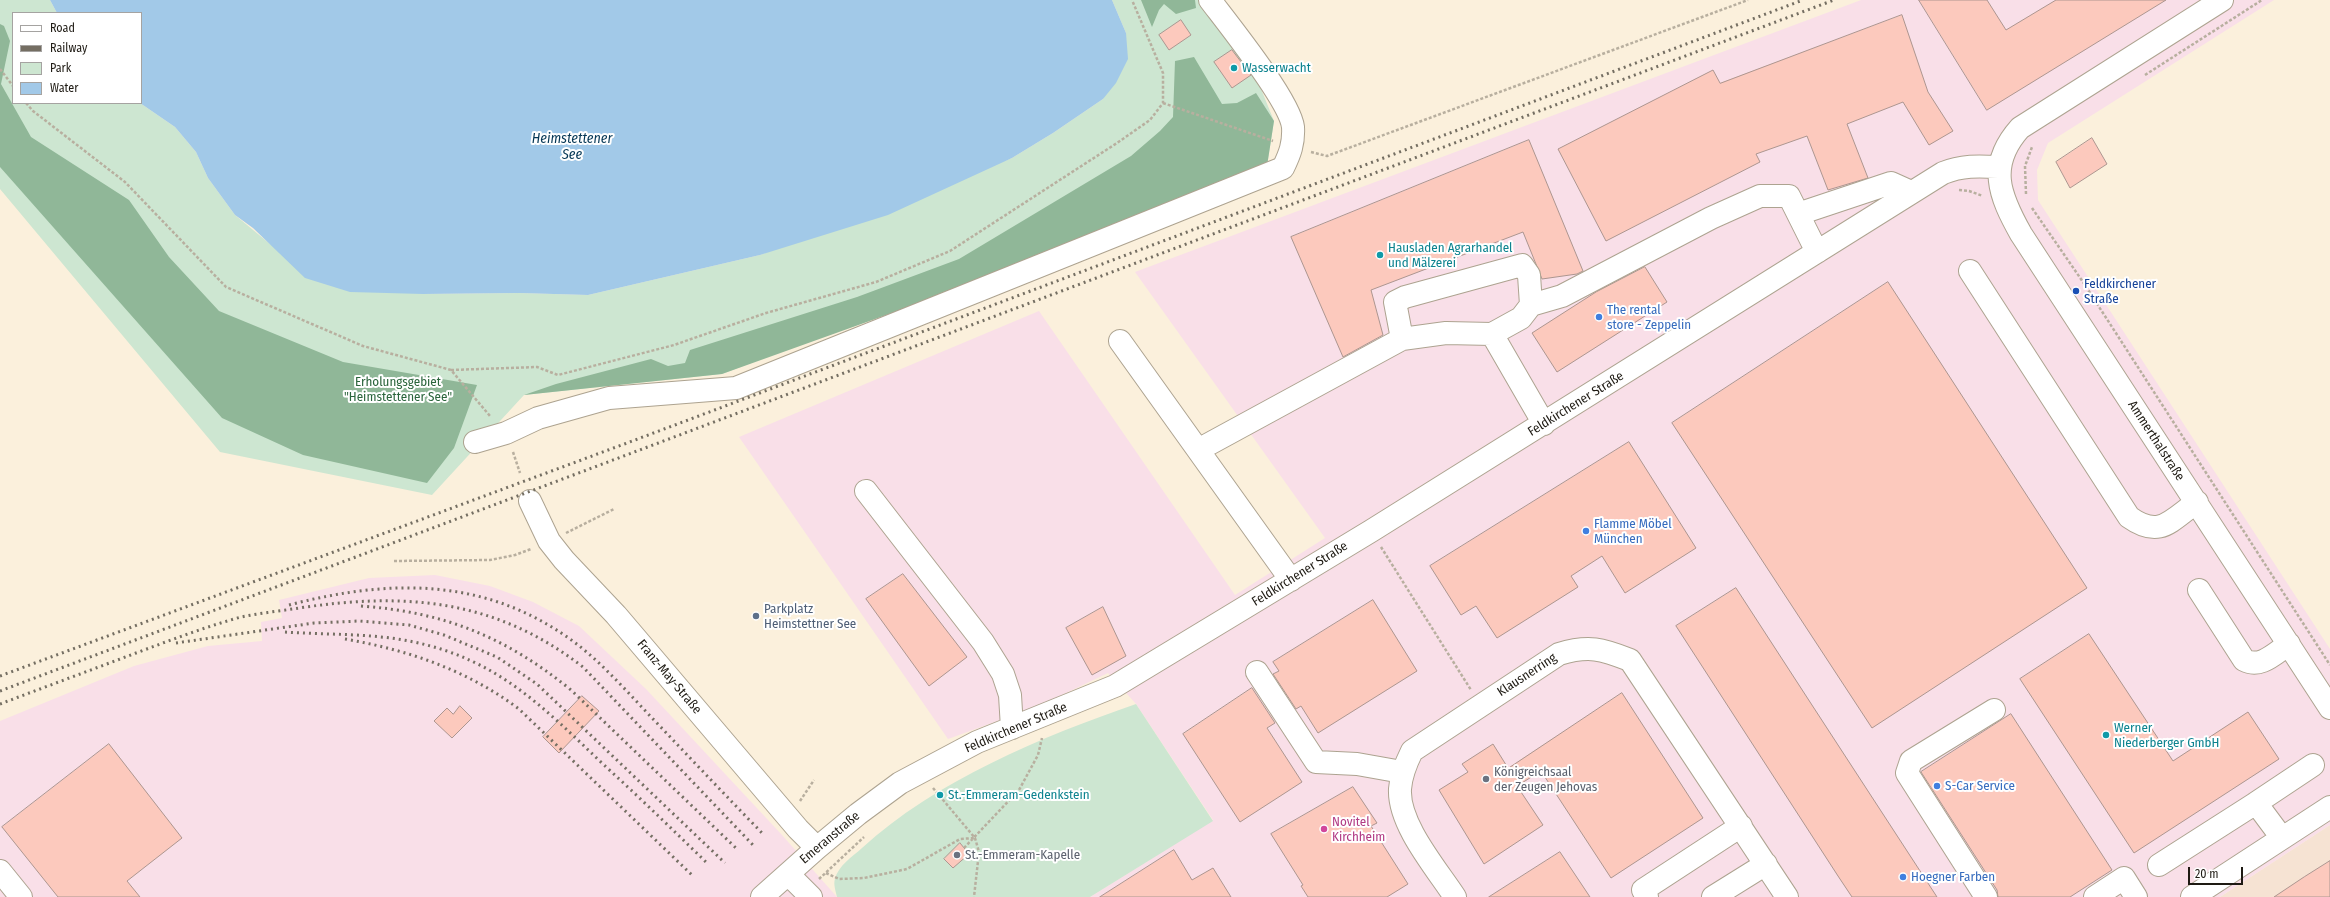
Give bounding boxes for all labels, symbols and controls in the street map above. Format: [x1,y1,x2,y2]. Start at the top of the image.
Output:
legend [12,12,142,104]
text: Road [50,21,75,35]
text: Railway [50,41,87,55]
place label: Wasserwacht [1242,60,1311,76]
text: Park [50,61,71,75]
marker: Wasserwacht [1229,63,1239,73]
text: Water [50,81,78,95]
water label: Heimstettener See [532,131,612,164]
place label: Hausladen Agrarhandel und Mälzerei [1388,240,1513,271]
marker: Hausladen Agrarhandel und Mälzerei [1375,250,1385,260]
place label: Feldkirchener Straße [2084,276,2156,307]
marker: Feldkirchener Straße [2071,286,2081,296]
place label: The rental store - Zeppelin [1607,302,1691,333]
marker: The rental store - Zeppelin [1594,312,1604,322]
street label: Feldkirchener Straße [1525,368,1627,440]
park label: Erholungsgebiet "Heimstettener See" [344,374,452,405]
street label: Ammerthalstraße [2124,398,2188,484]
place label: Flamme Möbel München [1594,516,1672,547]
marker: Flamme Möbel München [1581,526,1591,536]
street label: Feldkirchener Straße [1249,538,1351,610]
place label: Parkplatz Heimstettner See [764,601,856,632]
marker: Parkplatz Heimstettner See [751,611,761,621]
street label: Franz-May-Straße [633,637,705,717]
street label: Klausnerring [1494,650,1560,700]
street label: Feldkirchener Straße [962,699,1070,757]
place label: Werner Niederberger GmbH [2114,720,2219,751]
marker: Werner Niederberger GmbH [2101,730,2111,740]
place label: Königreichsaal der Zeugen Jehovas [1494,764,1597,795]
marker: Königreichsaal der Zeugen Jehovas [1481,774,1491,784]
place label: S-Car Service [1945,778,2015,794]
marker: S-Car Service [1932,781,1942,791]
place label: St.-Emmeram-Gedenkstein [948,787,1090,803]
marker: St.-Emmeram-Gedenkstein [935,790,945,800]
street label: Emeranstraße [797,808,863,868]
place label: Novitel Kirchheim [1332,814,1385,845]
marker: Novitel Kirchheim [1319,824,1329,834]
place label: St.-Emmeram-Kapelle [965,847,1080,863]
marker: St.-Emmeram-Kapelle [952,850,962,860]
scale bar [2190,859,2245,885]
text: 20 m [2195,867,2219,881]
place label: Hoegner Farben [1911,869,1995,885]
marker: Hoegner Farben [1898,872,1908,882]

